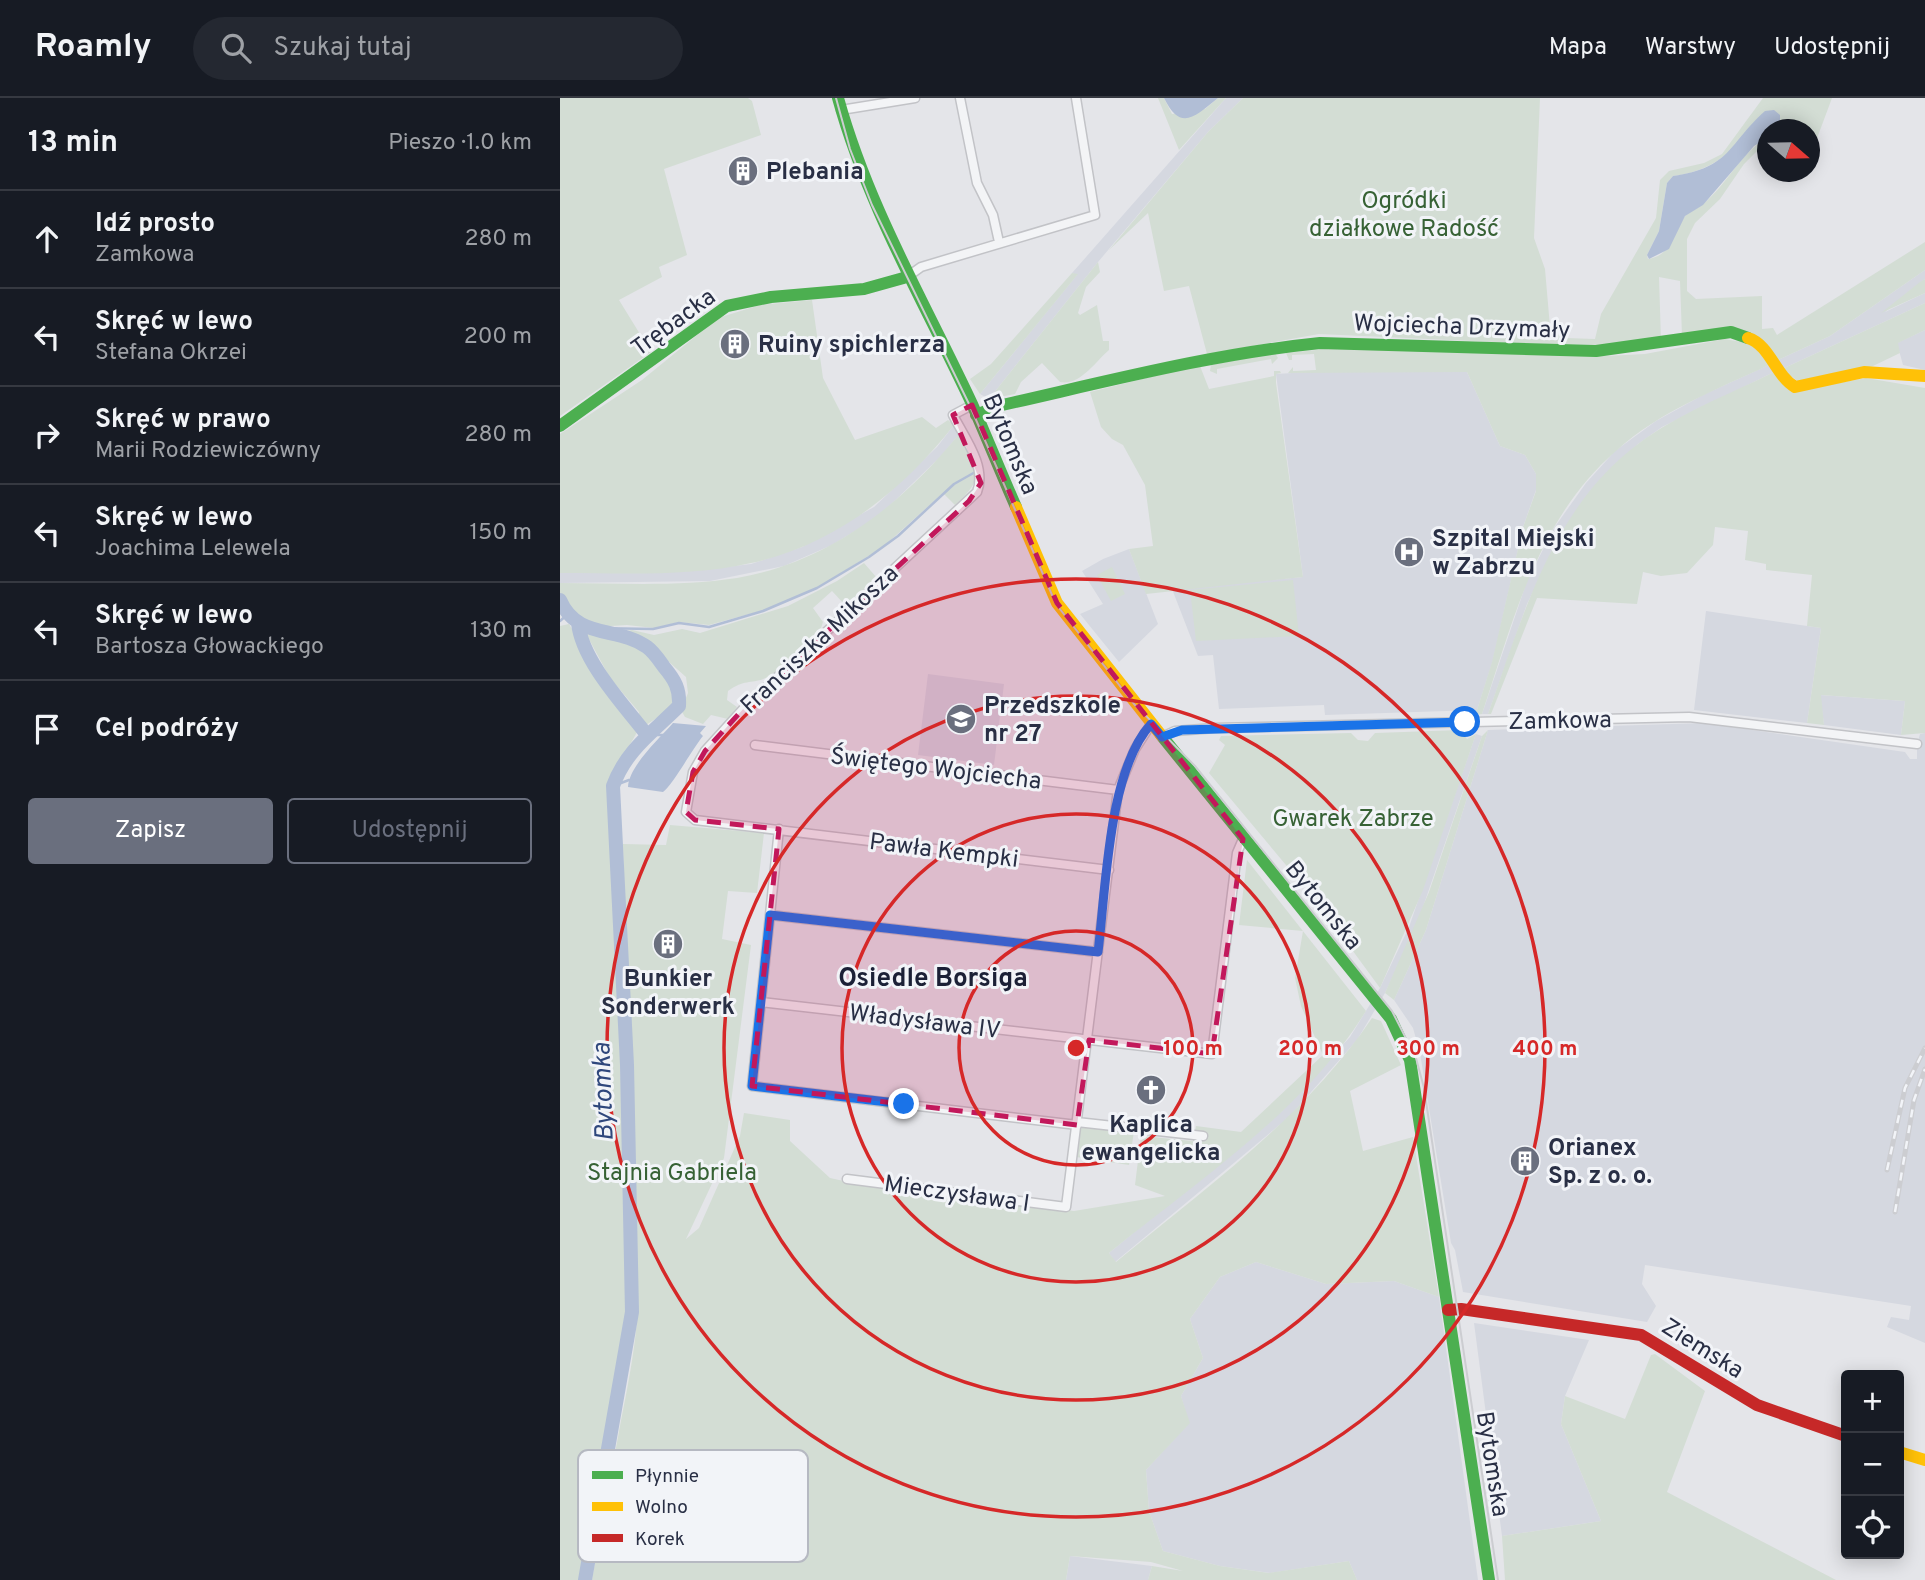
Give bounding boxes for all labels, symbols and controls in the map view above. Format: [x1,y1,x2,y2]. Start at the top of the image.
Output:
search box [193,17,683,80]
text: Roamly [35,27,151,69]
icon: search [217,29,255,67]
text: Szukaj tutaj [273,32,412,65]
text: Mapa [1549,33,1607,63]
text: Warstwy [1645,33,1736,63]
text: Udostępnij [1774,33,1890,63]
north arrow [1757,119,1820,182]
text: 13 min [28,125,118,162]
text: Pieszo · 1.0 km [388,129,532,158]
building icon: Plebania [726,154,760,188]
place label: Plebania [766,158,864,188]
park label: Ogródki działkowe Radość [1309,187,1499,245]
text: Idź prosto [95,208,215,241]
icon: ahead [28,220,66,258]
text: 280 m [464,225,532,254]
text: Zamkowa [95,241,194,270]
street label: Trębacka [626,283,722,364]
text: Skręć w lewo [95,306,253,339]
street label: Wojciecha Drzymały [1353,309,1571,347]
icon: left [28,318,66,356]
text: 200 m [464,323,532,352]
building icon: Ruiny spichlerza [718,327,752,361]
place label: Ruiny spichlerza [758,331,945,361]
text: Stefana Okrzei [95,339,247,368]
street label: Bytomska [975,390,1044,500]
text: Skręć w prawo [95,404,271,437]
icon: right [28,416,66,454]
text: 280 m [464,421,532,450]
text: Marii Rodziewiczówny [95,437,321,466]
text: Skręć w lewo [95,502,253,535]
icon: left [28,514,66,552]
text: 150 m [470,519,532,548]
place label: Szpital Miejski w Zabrzu [1432,525,1595,583]
text: Joachima Lelewela [95,535,291,564]
hospital icon: Szpital Miejski w Zabrzu [1392,535,1426,569]
street label: Franciszka Mikosza [735,559,906,721]
text: Skręć w lewo [95,600,253,633]
icon: left [28,612,66,650]
text: 130 m [470,617,532,646]
text: Bartosza Głowackiego [95,633,324,662]
place label: Przedszkole nr 27 [984,692,1121,750]
school or university icon: Przedszkole nr 27 [944,702,978,736]
route start [1449,706,1480,737]
street label: Zamkowa [1508,706,1612,738]
icon: arrive [28,710,66,748]
text: Cel podróży [95,713,239,746]
street label: Świętego Wojciecha [828,740,1043,798]
button: Zapisz [28,798,273,864]
button: Udostępnij [287,798,532,864]
park label: Gwarek Zabrze [1272,805,1434,835]
street label: Pawła Kempki [867,828,1020,876]
street label: Bytomska [1277,855,1368,957]
building icon: Bunkier Sonderwerk [651,927,685,961]
district label: Osiedle Borsiga [838,963,1028,996]
place label: Bunkier Sonderwerk [601,965,735,1023]
street label: Władysława IV [847,999,1002,1047]
centre of rings [1064,1036,1088,1060]
text: 100 m [1163,1036,1223,1063]
text: 200 m [1278,1036,1342,1063]
text: 300 m [1396,1036,1460,1063]
text: 400 m [1513,1036,1577,1063]
water label: Bytomka [586,1042,623,1142]
church icon: Kaplica ewangelicka [1134,1073,1168,1107]
route end [888,1088,919,1119]
place label: Kaplica ewangelicka [1082,1111,1221,1169]
place label: Orianex Sp. z o. o. [1548,1134,1652,1192]
building icon: Orianex Sp. z o. o. [1508,1144,1542,1178]
park label: Stajnia Gabriela [587,1159,757,1189]
street label: Mieczysława I [882,1170,1031,1220]
street label: Ziemska [1655,1313,1749,1387]
map controls [1841,1370,1904,1559]
button: + [1841,1370,1904,1433]
street label: Bytomska [1468,1409,1514,1519]
button: − [1841,1433,1904,1496]
legend [578,1450,808,1562]
text: Płynnie [635,1465,699,1489]
text: Wolno [635,1496,688,1520]
button: locate [1841,1496,1904,1559]
text: Korek [635,1528,685,1552]

